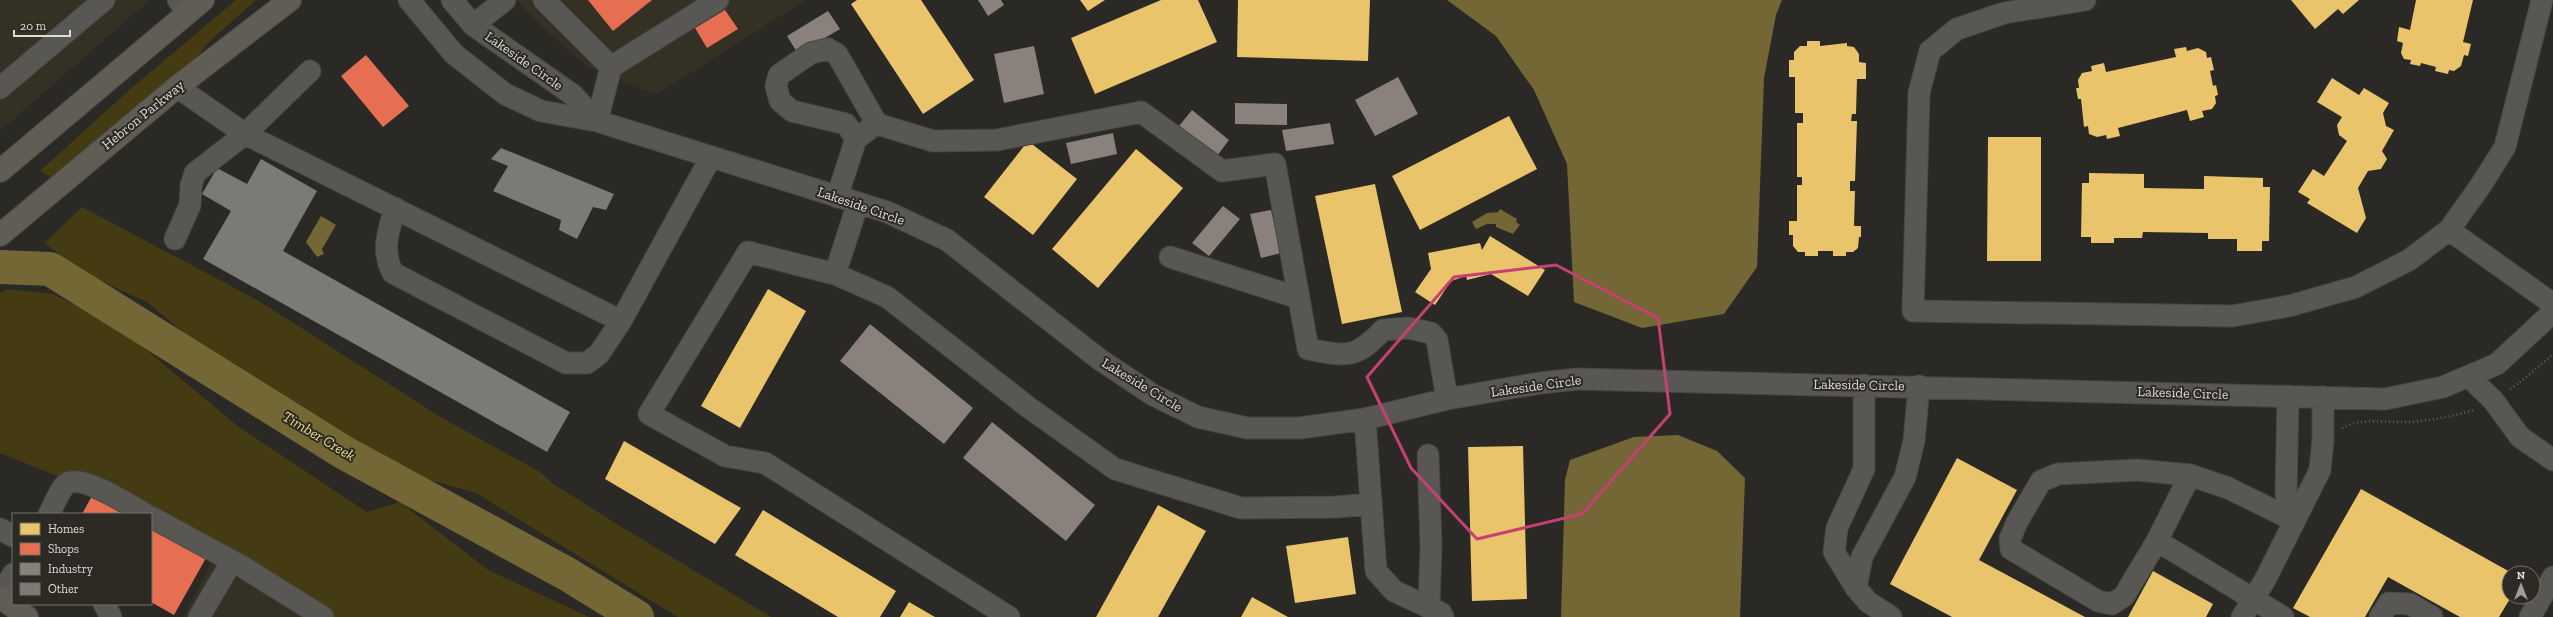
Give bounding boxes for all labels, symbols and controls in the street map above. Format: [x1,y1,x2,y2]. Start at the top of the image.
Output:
scale bar [14,12,70,38]
text: 20 m [20,19,47,33]
street label: Lakeside Circle [482,28,567,94]
street label: Hebron Parkway [99,76,188,153]
street label: Lakeside Circle [815,183,907,229]
street label: Lakeside Circle [1099,354,1186,416]
street label: Lakeside Circle [1490,371,1583,401]
street label: Lakeside Circle [1813,376,1905,394]
street label: Lakeside Circle [2137,383,2229,403]
water label: Timber Creek [279,407,359,465]
legend [12,513,152,605]
text: Homes [48,522,84,536]
text: Shops [48,542,79,556]
text: Industry [48,562,94,576]
north arrow [2501,565,2541,605]
text: N [2517,569,2526,582]
text: Other [48,582,79,596]

